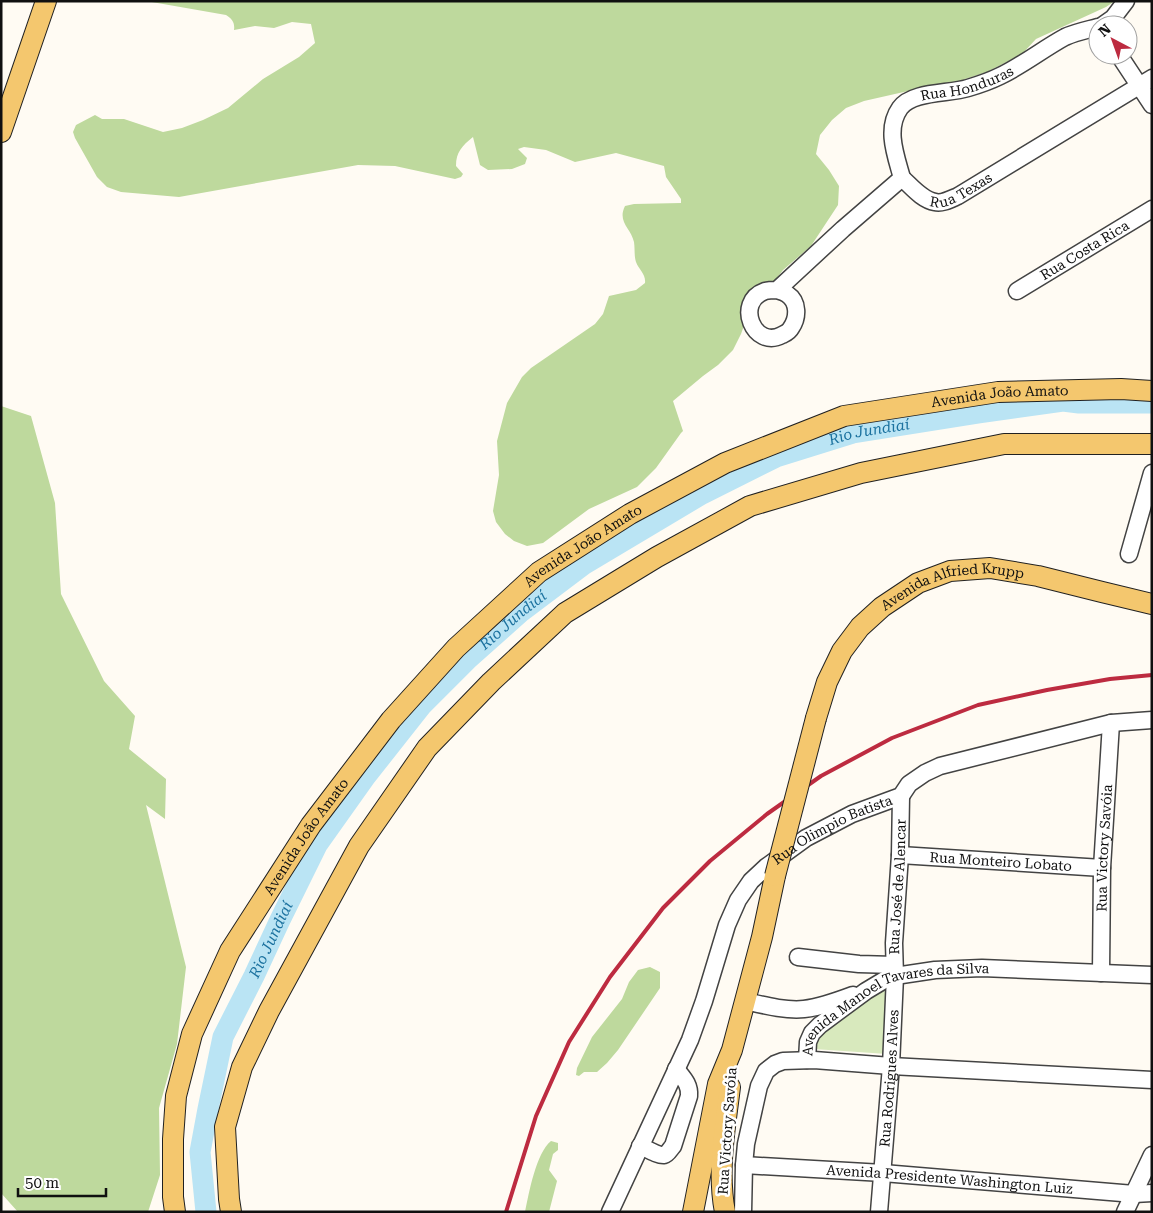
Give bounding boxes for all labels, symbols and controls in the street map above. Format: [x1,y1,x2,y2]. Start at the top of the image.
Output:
north arrow [1088,15,1138,65]
text: N [1095,20,1114,40]
street label: Rua Honduras [919,62,1016,104]
street label: Rua Texas [928,169,995,211]
street label: Rua Costa Rica [1037,217,1132,283]
street label: Avenida João Amato [930,382,1069,410]
water label: Rio Jundiaí [825,415,911,449]
street label: Avenida João Amato [520,501,645,590]
street label: Avenida Alfried Krupp [878,560,1025,614]
water label: Rio Jundiaí [475,587,550,654]
street label: Avenida João Amato [260,775,352,898]
street label: Rua Victory Savóia [1094,783,1115,912]
street label: Rua Olimpio Batista [769,792,895,868]
street label: Rua José de Alencar [886,818,909,955]
street label: Rua Monteiro Lobato [929,849,1072,874]
water label: Rio Jundiaí [245,898,297,982]
street label: Avenida Manoel Tavares da Silva [799,960,990,1057]
street label: Rua Rodrigues Alves [876,1009,902,1148]
street label: Rua Victory Savóia [715,1066,739,1195]
street label: Avenida Presidente Washington Luiz [826,1162,1074,1197]
scale bar [18,1166,105,1198]
text: 50 m [25,1174,60,1192]

